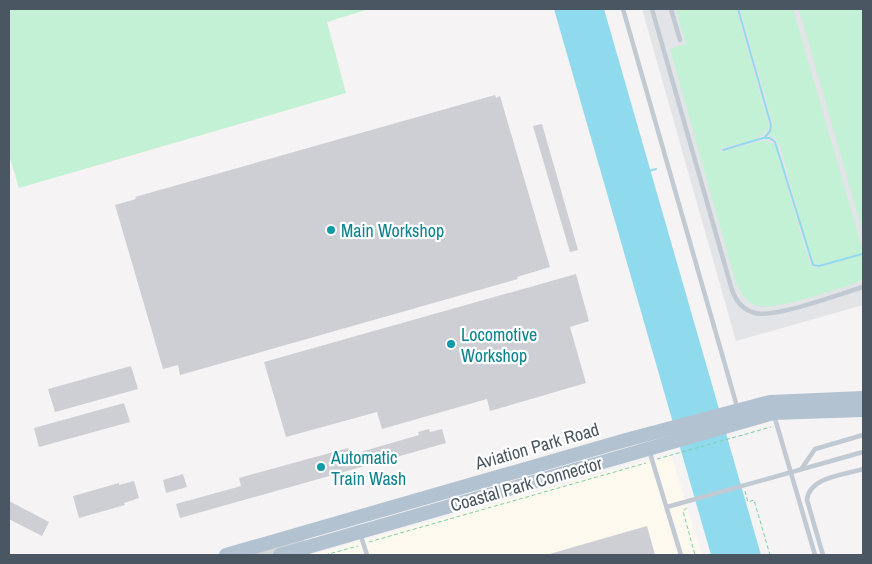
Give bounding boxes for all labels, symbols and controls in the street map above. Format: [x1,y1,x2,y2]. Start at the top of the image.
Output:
place label: Main Workshop [341,218,444,243]
marker: Main Workshop [325,224,337,236]
place label: Locomotive Workshop [461,322,537,368]
marker: Locomotive Workshop [445,338,457,350]
street label: Aviation Park Road [471,416,602,476]
place label: Automatic Train Wash [330,445,406,491]
street label: Coastal Park Connector [447,450,605,518]
marker: Automatic Train Wash [315,461,327,473]

